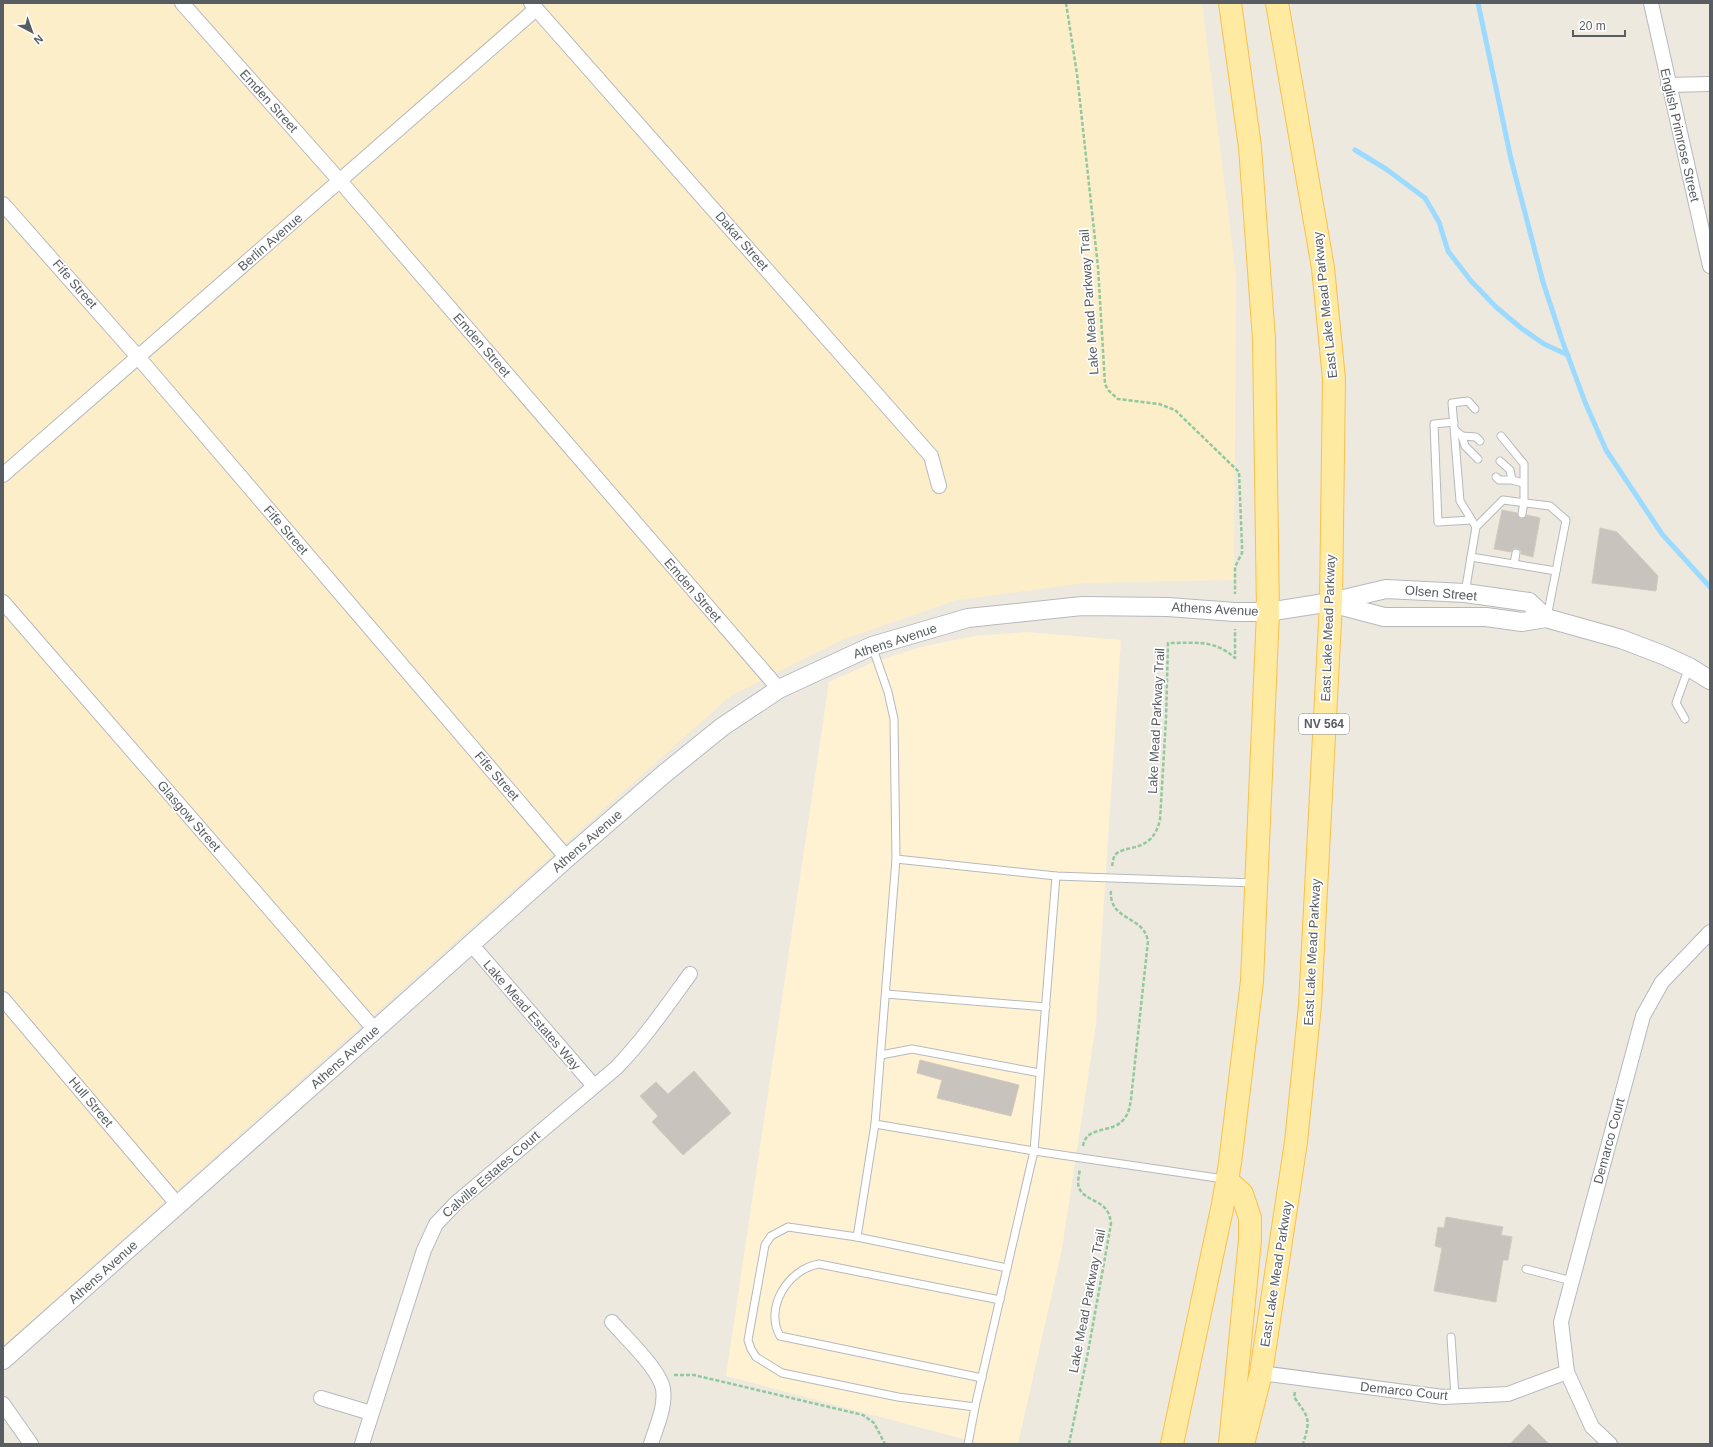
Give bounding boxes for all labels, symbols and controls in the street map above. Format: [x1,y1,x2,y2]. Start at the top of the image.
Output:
north arrow [12,12,52,52]
scale bar [1573,12,1625,38]
text: 20 m [1579,19,1606,33]
text: N [32,32,45,47]
street label: Emden Street [237,66,301,136]
street label: English Primrose Street [1657,67,1703,204]
street label: Dakar Street [712,209,772,274]
street label: Berlin Avenue [235,210,305,274]
street label: Lake Mead Parkway Trail [1076,229,1102,375]
street label: East Lake Mead Parkway [1310,230,1340,379]
street label: Fife Street [50,256,101,312]
street label: Emden Street [450,310,514,380]
street label: Fife Street [261,502,312,558]
street label: East Lake Mead Parkway [1318,554,1338,702]
street label: Emden Street [661,555,725,625]
street label: Olsen Street [1404,582,1478,604]
street label: Athens Avenue [1171,599,1259,619]
street label: Athens Avenue [851,620,939,662]
street label: Lake Mead Parkway Trail [1145,648,1167,794]
road number: NV 564 [1299,714,1349,734]
street label: Fife Street [472,748,523,804]
street label: Glasgow Street [154,778,224,855]
street label: Athens Avenue [549,807,625,875]
street label: East Lake Mead Parkway [1301,878,1323,1026]
street label: Lake Mead Estates Way [480,957,584,1073]
street label: Athens Avenue [308,1022,382,1092]
street label: Hull Street [66,1074,116,1130]
street label: Demarco Court [1590,1096,1628,1186]
street label: Calville Estates Court [439,1127,543,1220]
street label: East Lake Mead Parkway [1257,1200,1295,1348]
street label: Lake Mead Parkway Trail [1066,1228,1108,1374]
street label: Athens Avenue [66,1237,140,1307]
street label: Demarco Court [1359,1379,1449,1403]

